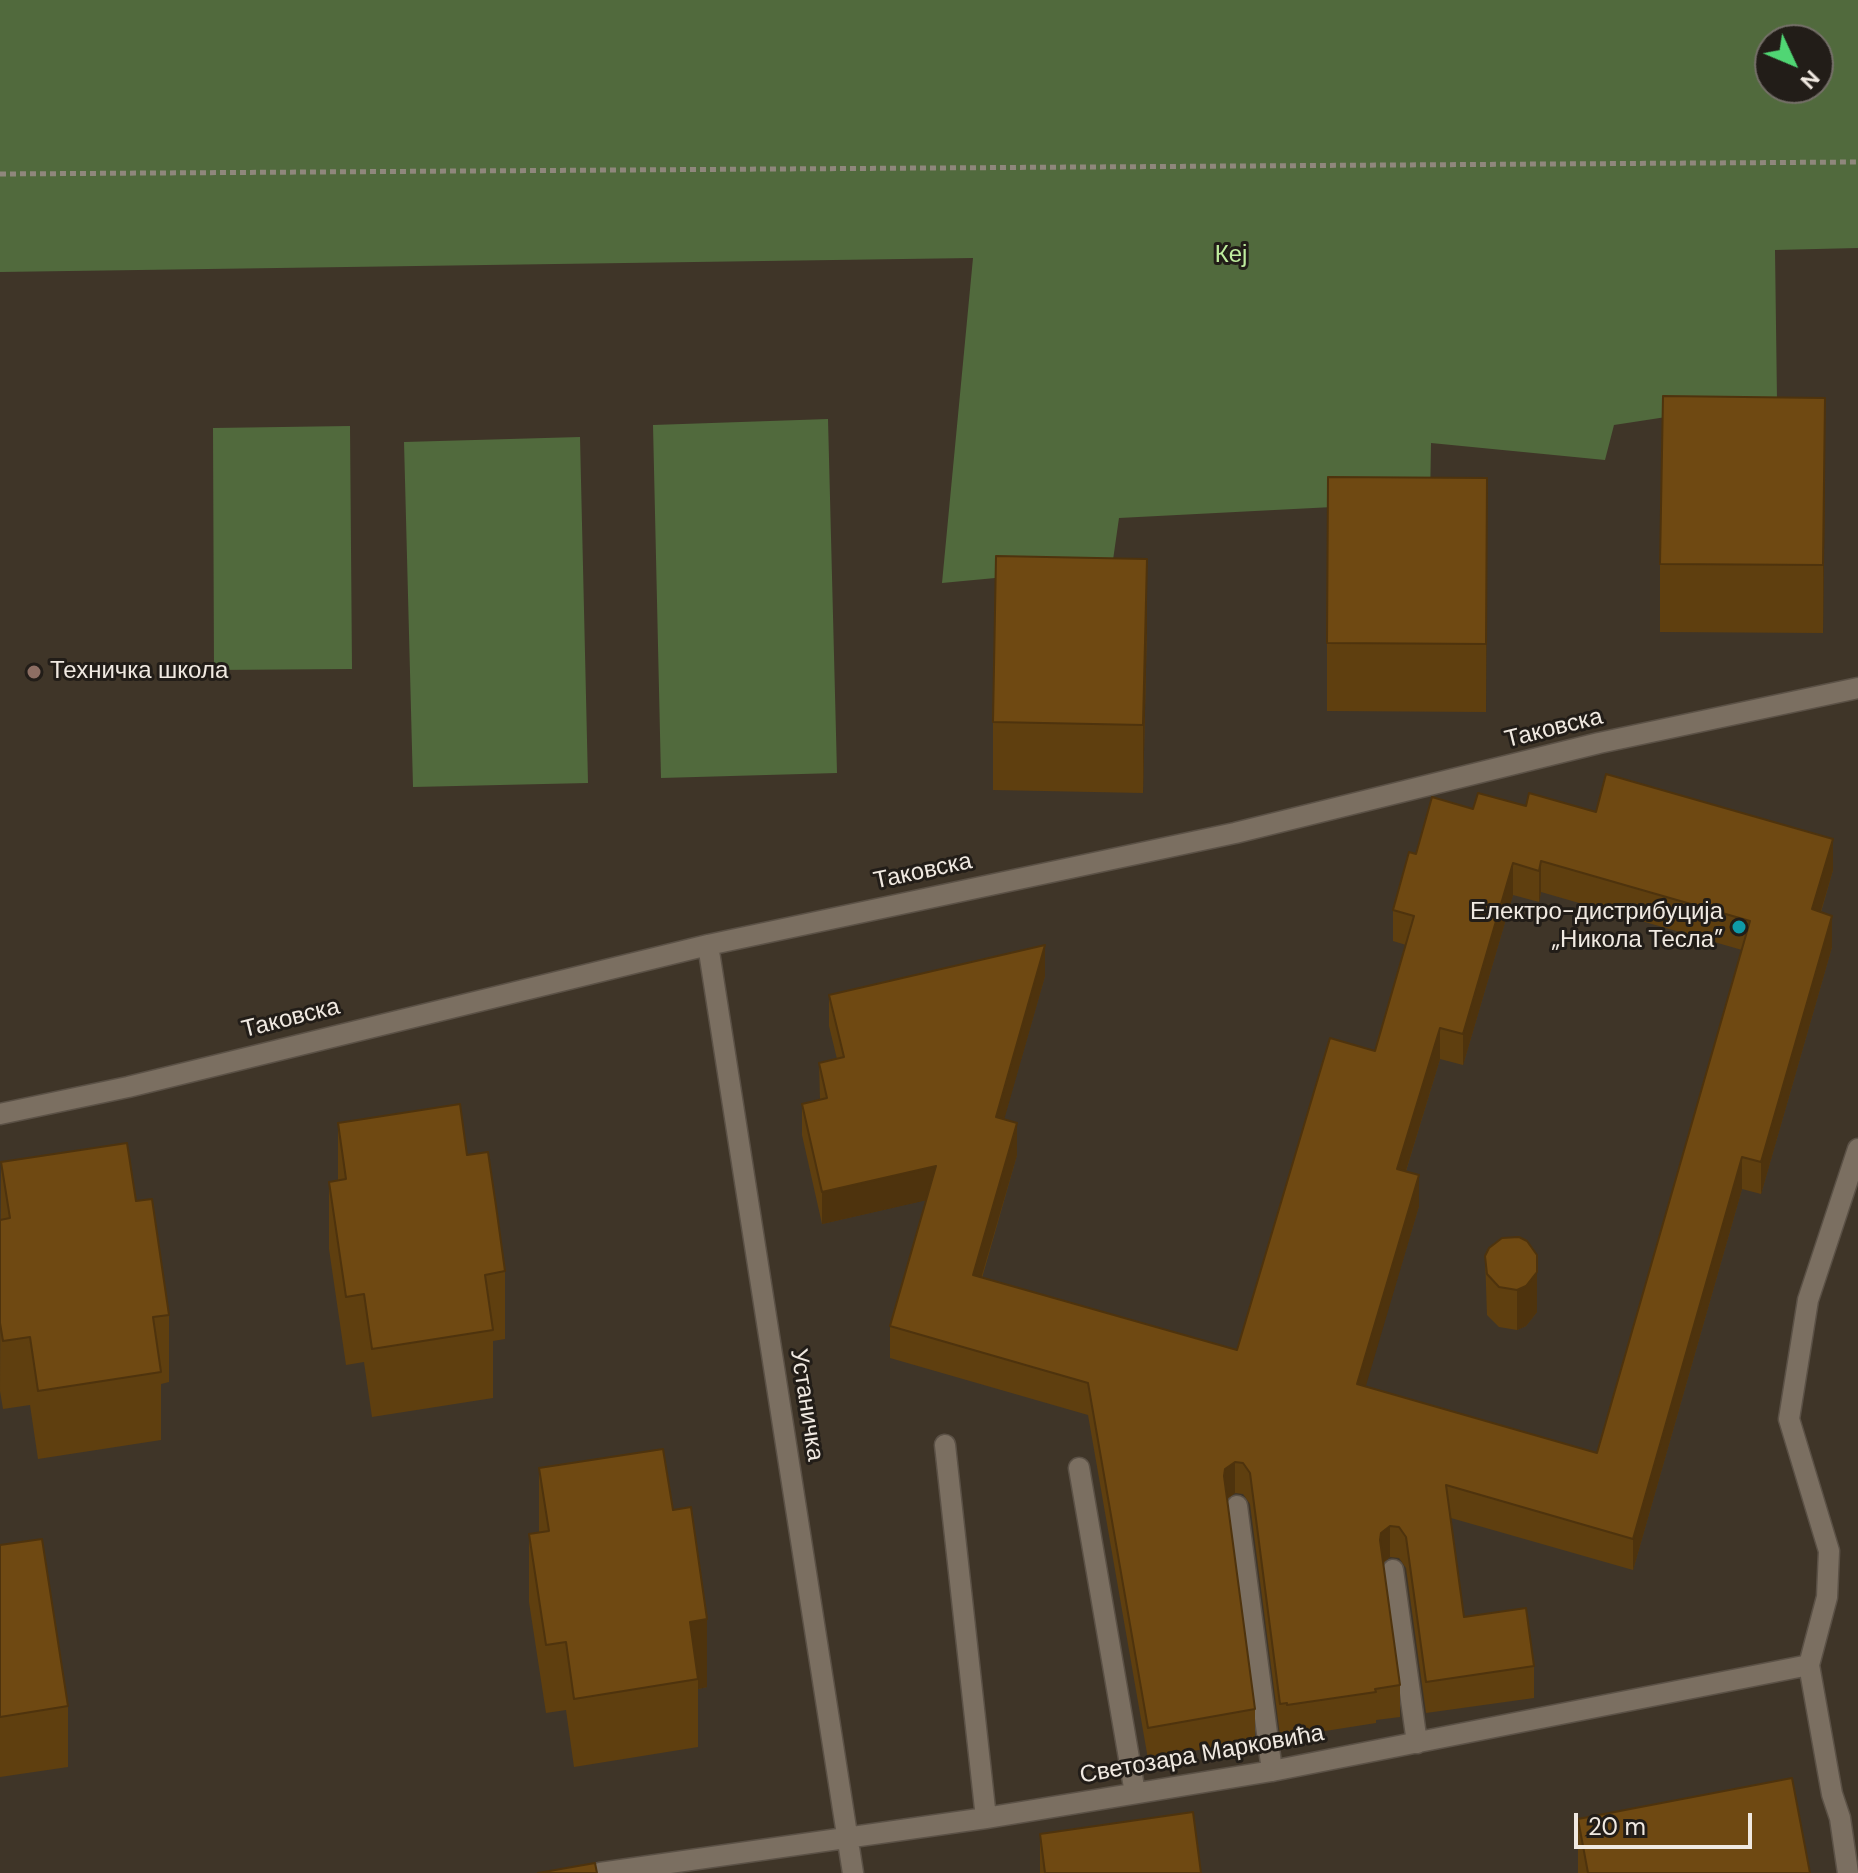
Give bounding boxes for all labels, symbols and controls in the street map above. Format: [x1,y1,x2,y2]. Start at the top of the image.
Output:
north arrow [1754,24,1834,104]
text: N [1794,64,1826,95]
park label: Кеј [1215,242,1247,270]
place label: Техничка школа [50,658,228,686]
marker: Техничка школа [25,663,43,681]
street label: Таковска [1502,703,1606,755]
street label: Таковска [871,848,975,896]
place label: Електро-дистрибуција „Никола Тесла” [1470,899,1723,955]
marker: Електро-дистрибуција „Никола Тесла” [1730,918,1748,936]
street label: Таковска [239,993,343,1045]
street label: Устаничка [783,1347,829,1463]
street label: Светозара Марковића [1078,1719,1326,1791]
scale bar [1578,1797,1756,1847]
text: 20 m [1588,1811,1646,1842]

